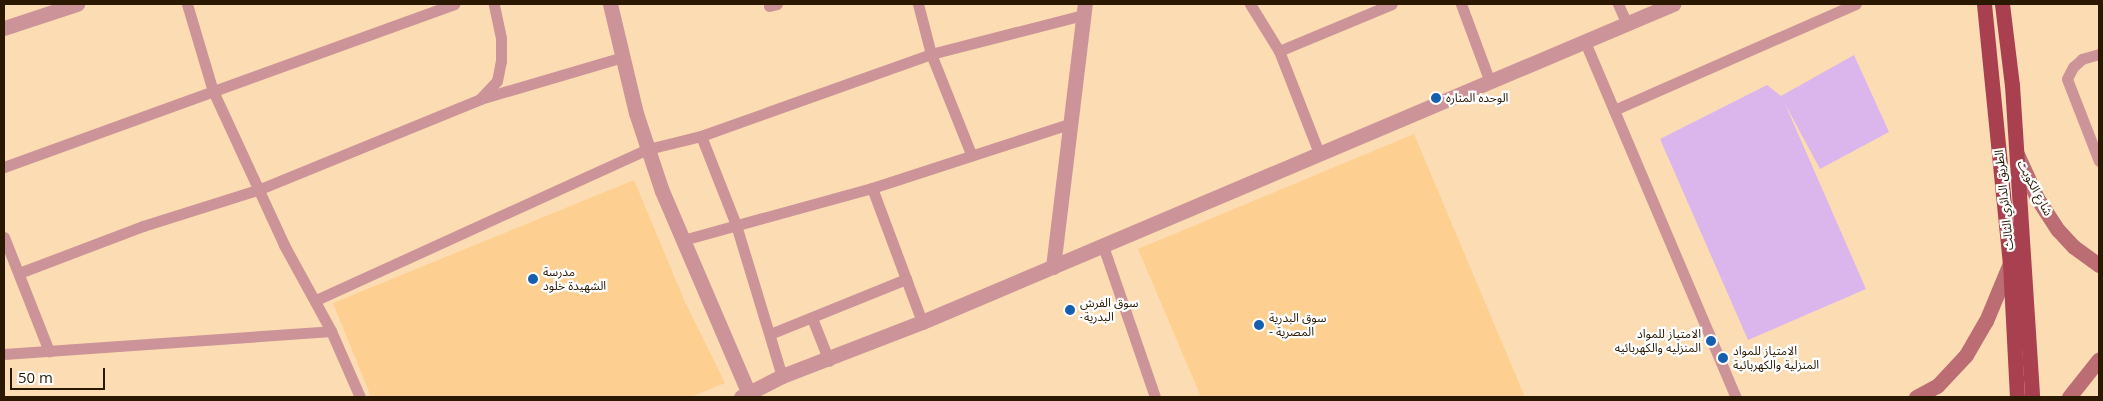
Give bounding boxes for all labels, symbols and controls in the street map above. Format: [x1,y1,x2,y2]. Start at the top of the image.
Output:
place label: الوحده المناره [1446,91,1508,105]
marker: الوحده المناره [1430,92,1442,104]
street label: الطريق الدائري الثالث [1992,149,2016,251]
street label: شارع الكويت [2014,158,2056,218]
place label: مدرسة الشهيدة خلود [543,265,606,293]
marker: مدرسة الشهيدة خلود [527,273,539,285]
place label: سوق الفرش -البدرية [1080,296,1138,324]
marker: سوق الفرش -البدرية [1064,304,1076,316]
place label: سوق البدرية - المصرية [1269,311,1326,339]
marker: سوق البدرية - المصرية [1253,319,1265,331]
place label: الامتياز للمواد المنزليه والكهربائيه [1615,327,1701,355]
marker: الامتياز للمواد المنزليه والكهربائيه [1705,335,1717,347]
place label: الامتياز للمواد المنزلية والكهربائية [1733,344,1819,372]
marker: الامتياز للمواد المنزلية والكهربائية [1717,352,1729,364]
scale bar [12,358,108,390]
text: 50 m [18,367,53,387]

